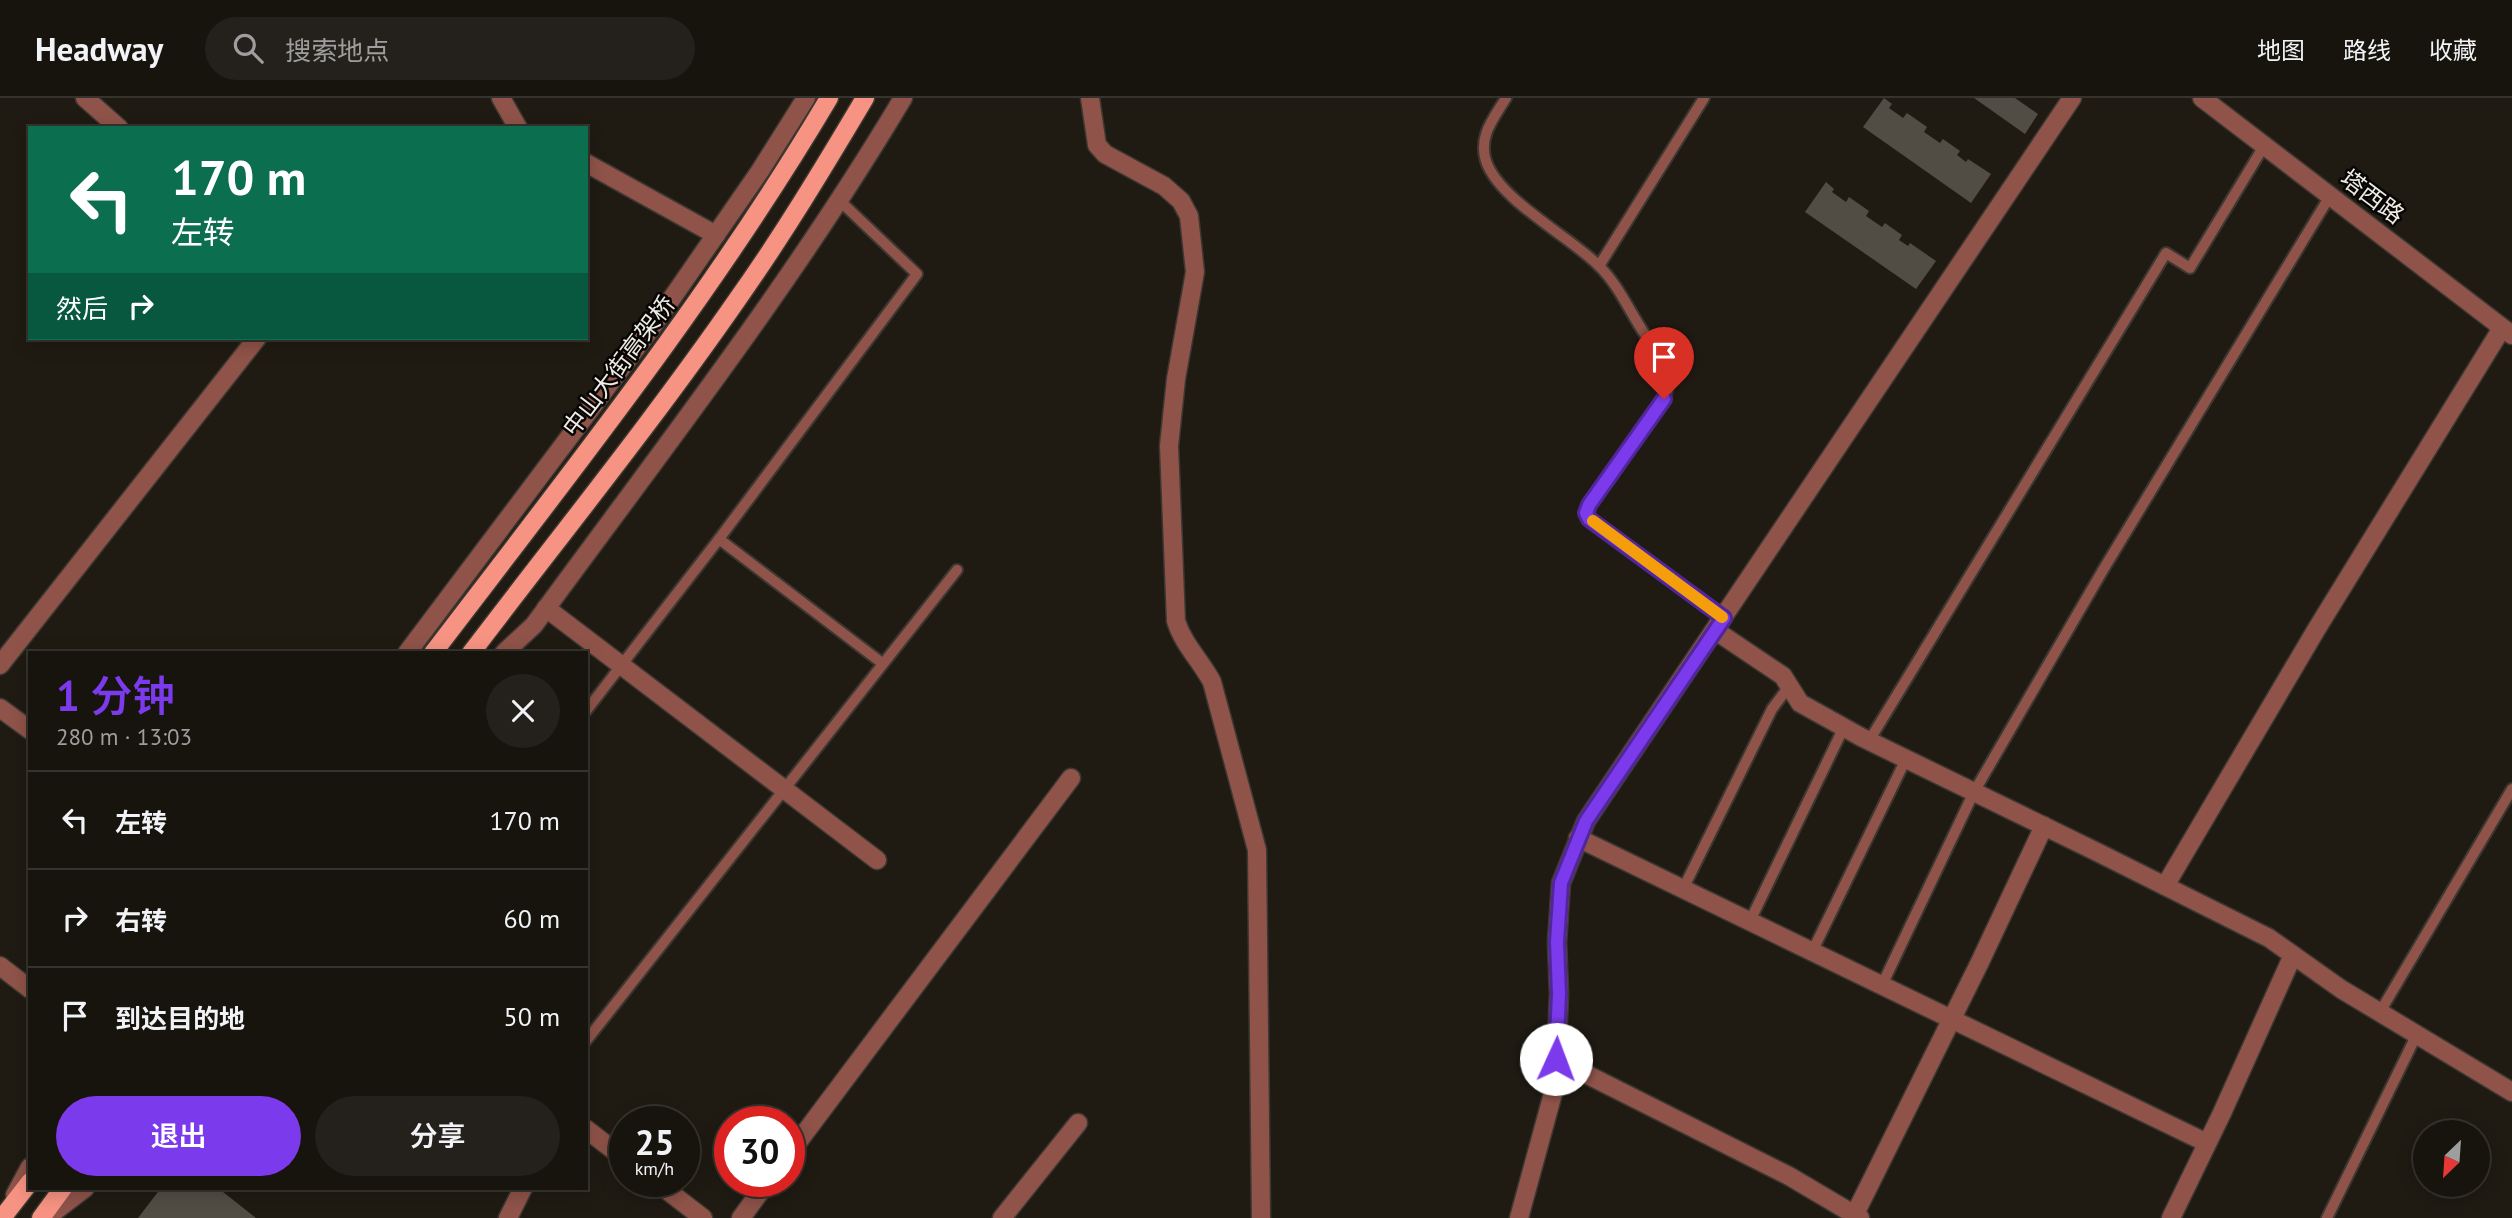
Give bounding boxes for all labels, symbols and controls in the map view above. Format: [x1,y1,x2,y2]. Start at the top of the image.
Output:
search box [205,17,695,80]
text: Headway [35,27,163,70]
icon: search [229,29,267,67]
text: 搜索地点 [285,34,389,67]
text: 地图 [2257,35,2305,66]
text: 路线 [2343,35,2391,66]
text: 收藏 [2429,35,2477,66]
text: 170 m [171,145,306,209]
icon: left [56,154,147,245]
street label: 塔西路 [2334,163,2410,231]
text: 左转 [171,211,235,253]
icon: right [122,287,160,325]
street label: 中山大街高架桥 [556,289,682,442]
text: 然后 [56,292,108,325]
pin [1634,327,1694,399]
icon: arrive [1645,338,1683,376]
text: 1 分钟 [56,668,174,723]
button: close [486,674,560,748]
text: 280 m · 13:03 [56,722,192,751]
icon: left [56,801,94,839]
text: 170 m [489,804,560,837]
text: 左转 [115,806,167,839]
icon: right [56,899,94,937]
text: 60 m [504,902,560,935]
text: 右转 [115,904,167,937]
icon: arrive [56,997,94,1035]
text: 50 m [504,1000,560,1033]
text: 到达目的地 [115,1002,245,1035]
position arrow [1519,1022,1593,1096]
button: 退出 [56,1096,301,1176]
button: 分享 [315,1096,560,1176]
speed limit sign: 30 [714,1106,805,1197]
text: 25 [635,1119,674,1165]
north arrow [2413,1120,2490,1197]
map controls [2413,1120,2490,1197]
text: km/h [635,1157,674,1180]

